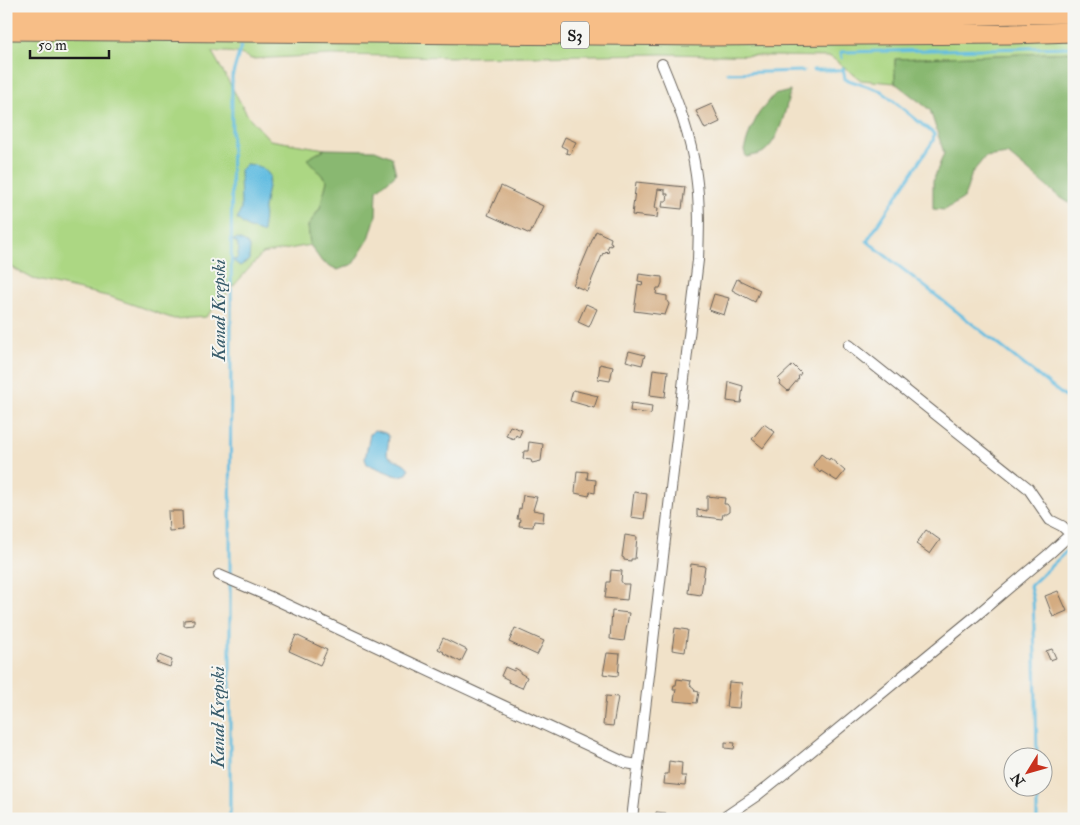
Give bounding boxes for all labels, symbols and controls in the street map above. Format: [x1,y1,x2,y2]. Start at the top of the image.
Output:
road number: S3 [561,22,589,48]
scale bar [30,28,109,60]
text: 50 m [38,36,67,55]
water label: Kanał Krępski [207,259,231,362]
water label: Kanał Krępski [206,666,230,769]
north arrow [1002,748,1052,798]
text: N [1007,769,1029,790]

